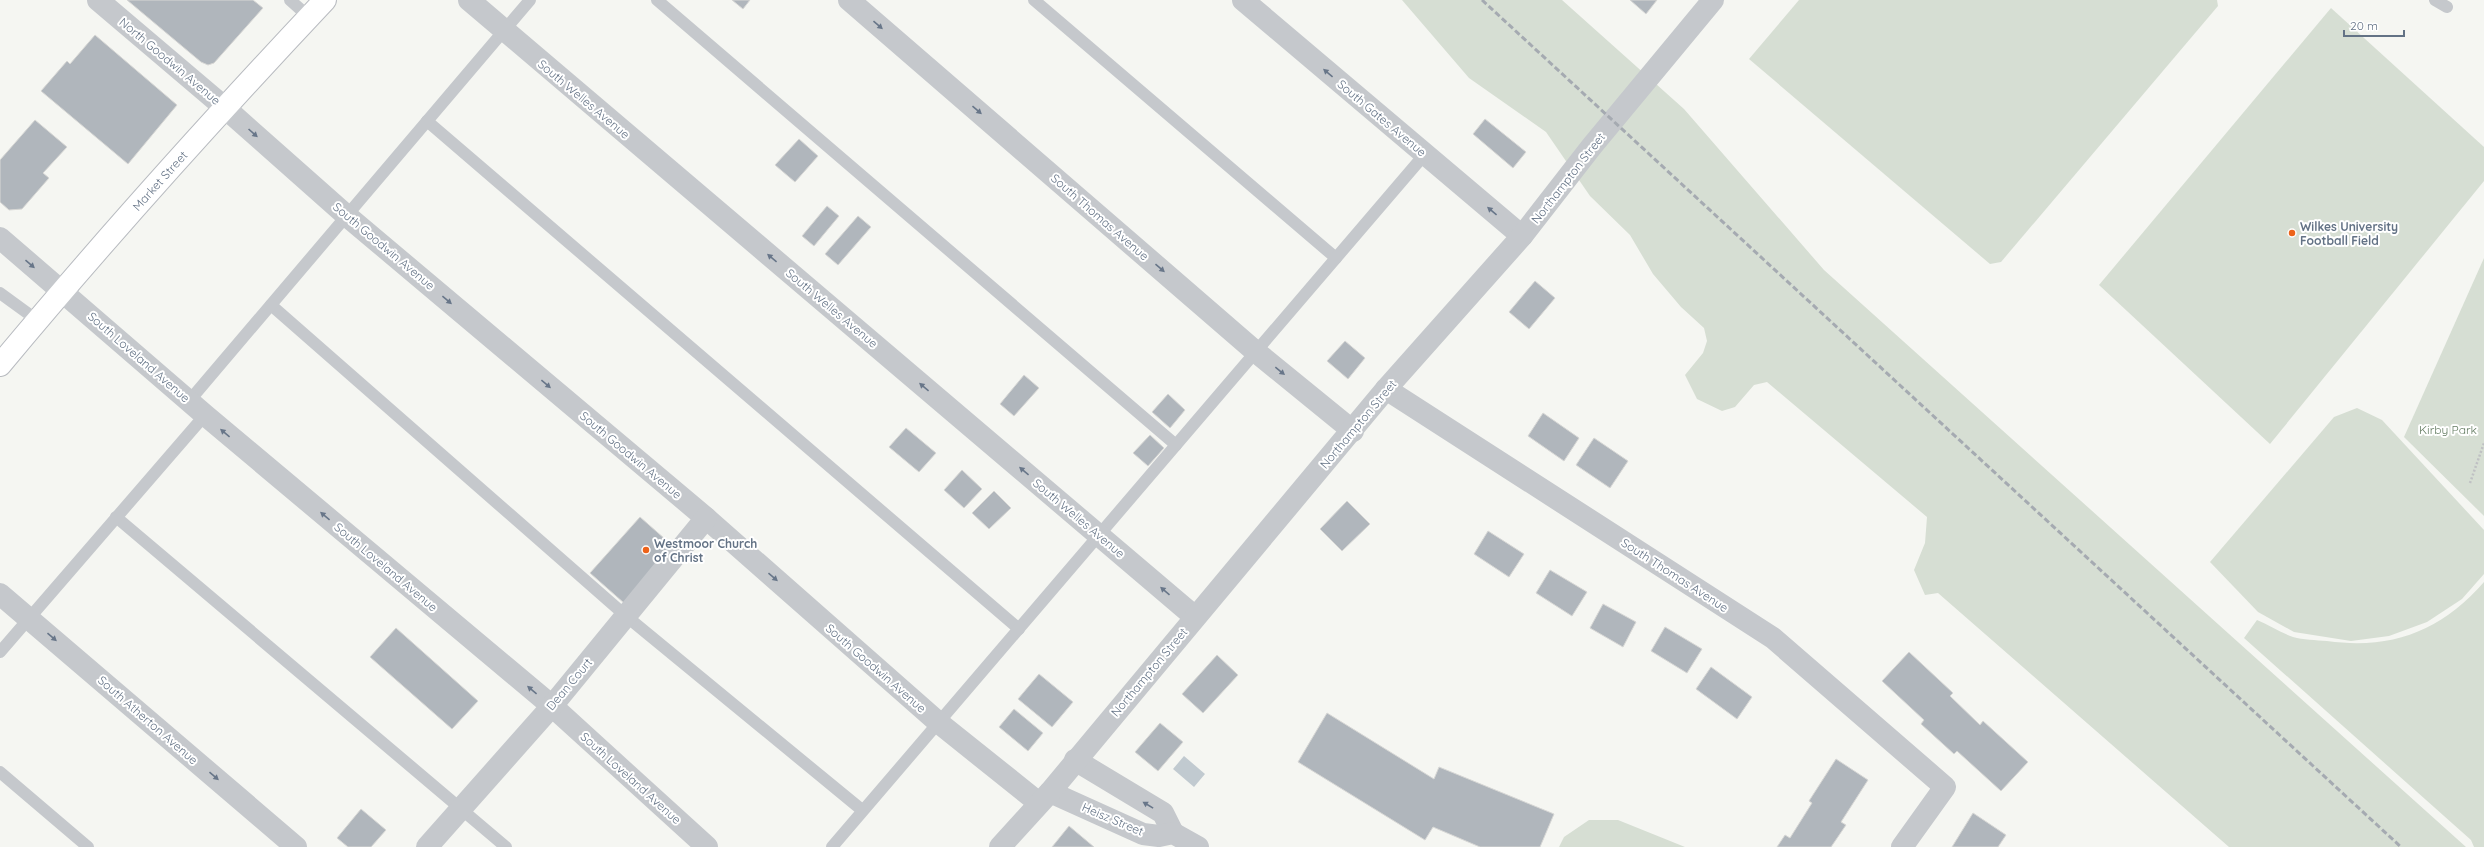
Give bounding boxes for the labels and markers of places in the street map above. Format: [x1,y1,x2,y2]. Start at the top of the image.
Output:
place label: Wilkes University Football Field [2300,219,2398,248]
marker: Wilkes University Football Field [2287,228,2297,238]
place label: Westmoor Church of Christ [654,536,757,565]
marker: Westmoor Church of Christ [641,545,651,555]

